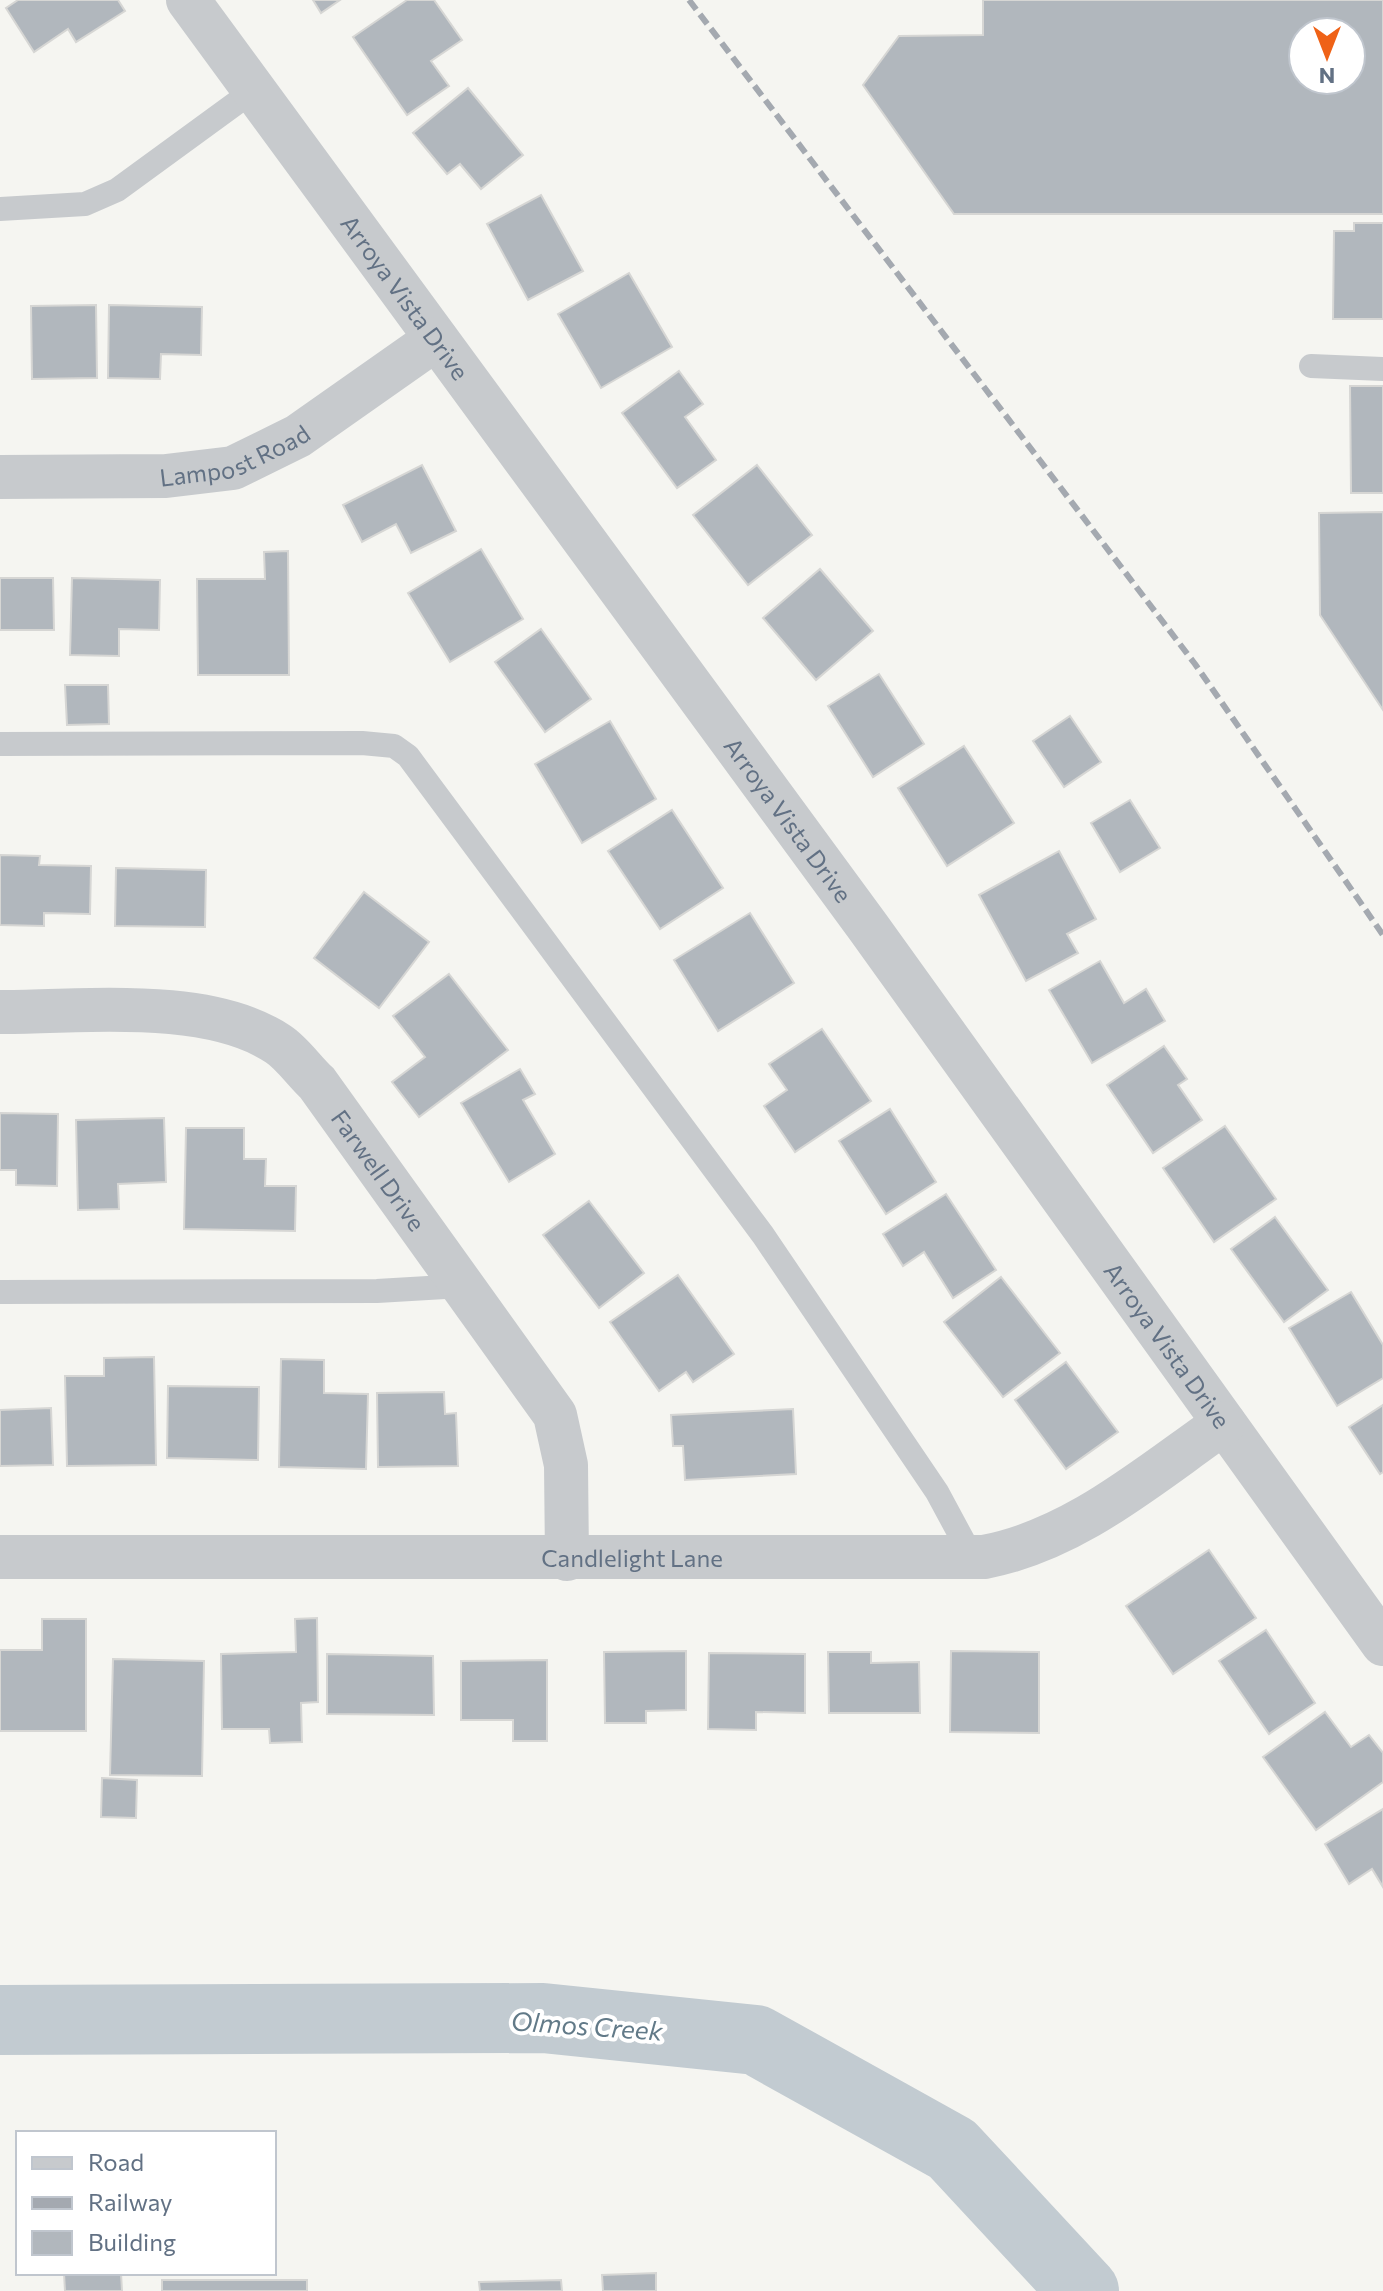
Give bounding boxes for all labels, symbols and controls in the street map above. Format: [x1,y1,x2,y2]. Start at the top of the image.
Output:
north arrow [1287,16,1367,96]
text: N [1319,63,1335,90]
street label: Arroya Vista Drive [336,209,476,385]
street label: Lampost Road [158,418,315,491]
street label: Arroya Vista Drive [719,731,859,907]
street label: Farwell Drive [326,1104,432,1236]
street label: Arroya Vista Drive [1099,1256,1237,1433]
street label: Candlelight Lane [541,1543,723,1572]
water label: Olmos Creek [510,2004,665,2046]
legend [16,2131,276,2275]
text: Road [88,2147,144,2176]
text: Railway [88,2187,173,2216]
text: Building [88,2227,176,2256]

